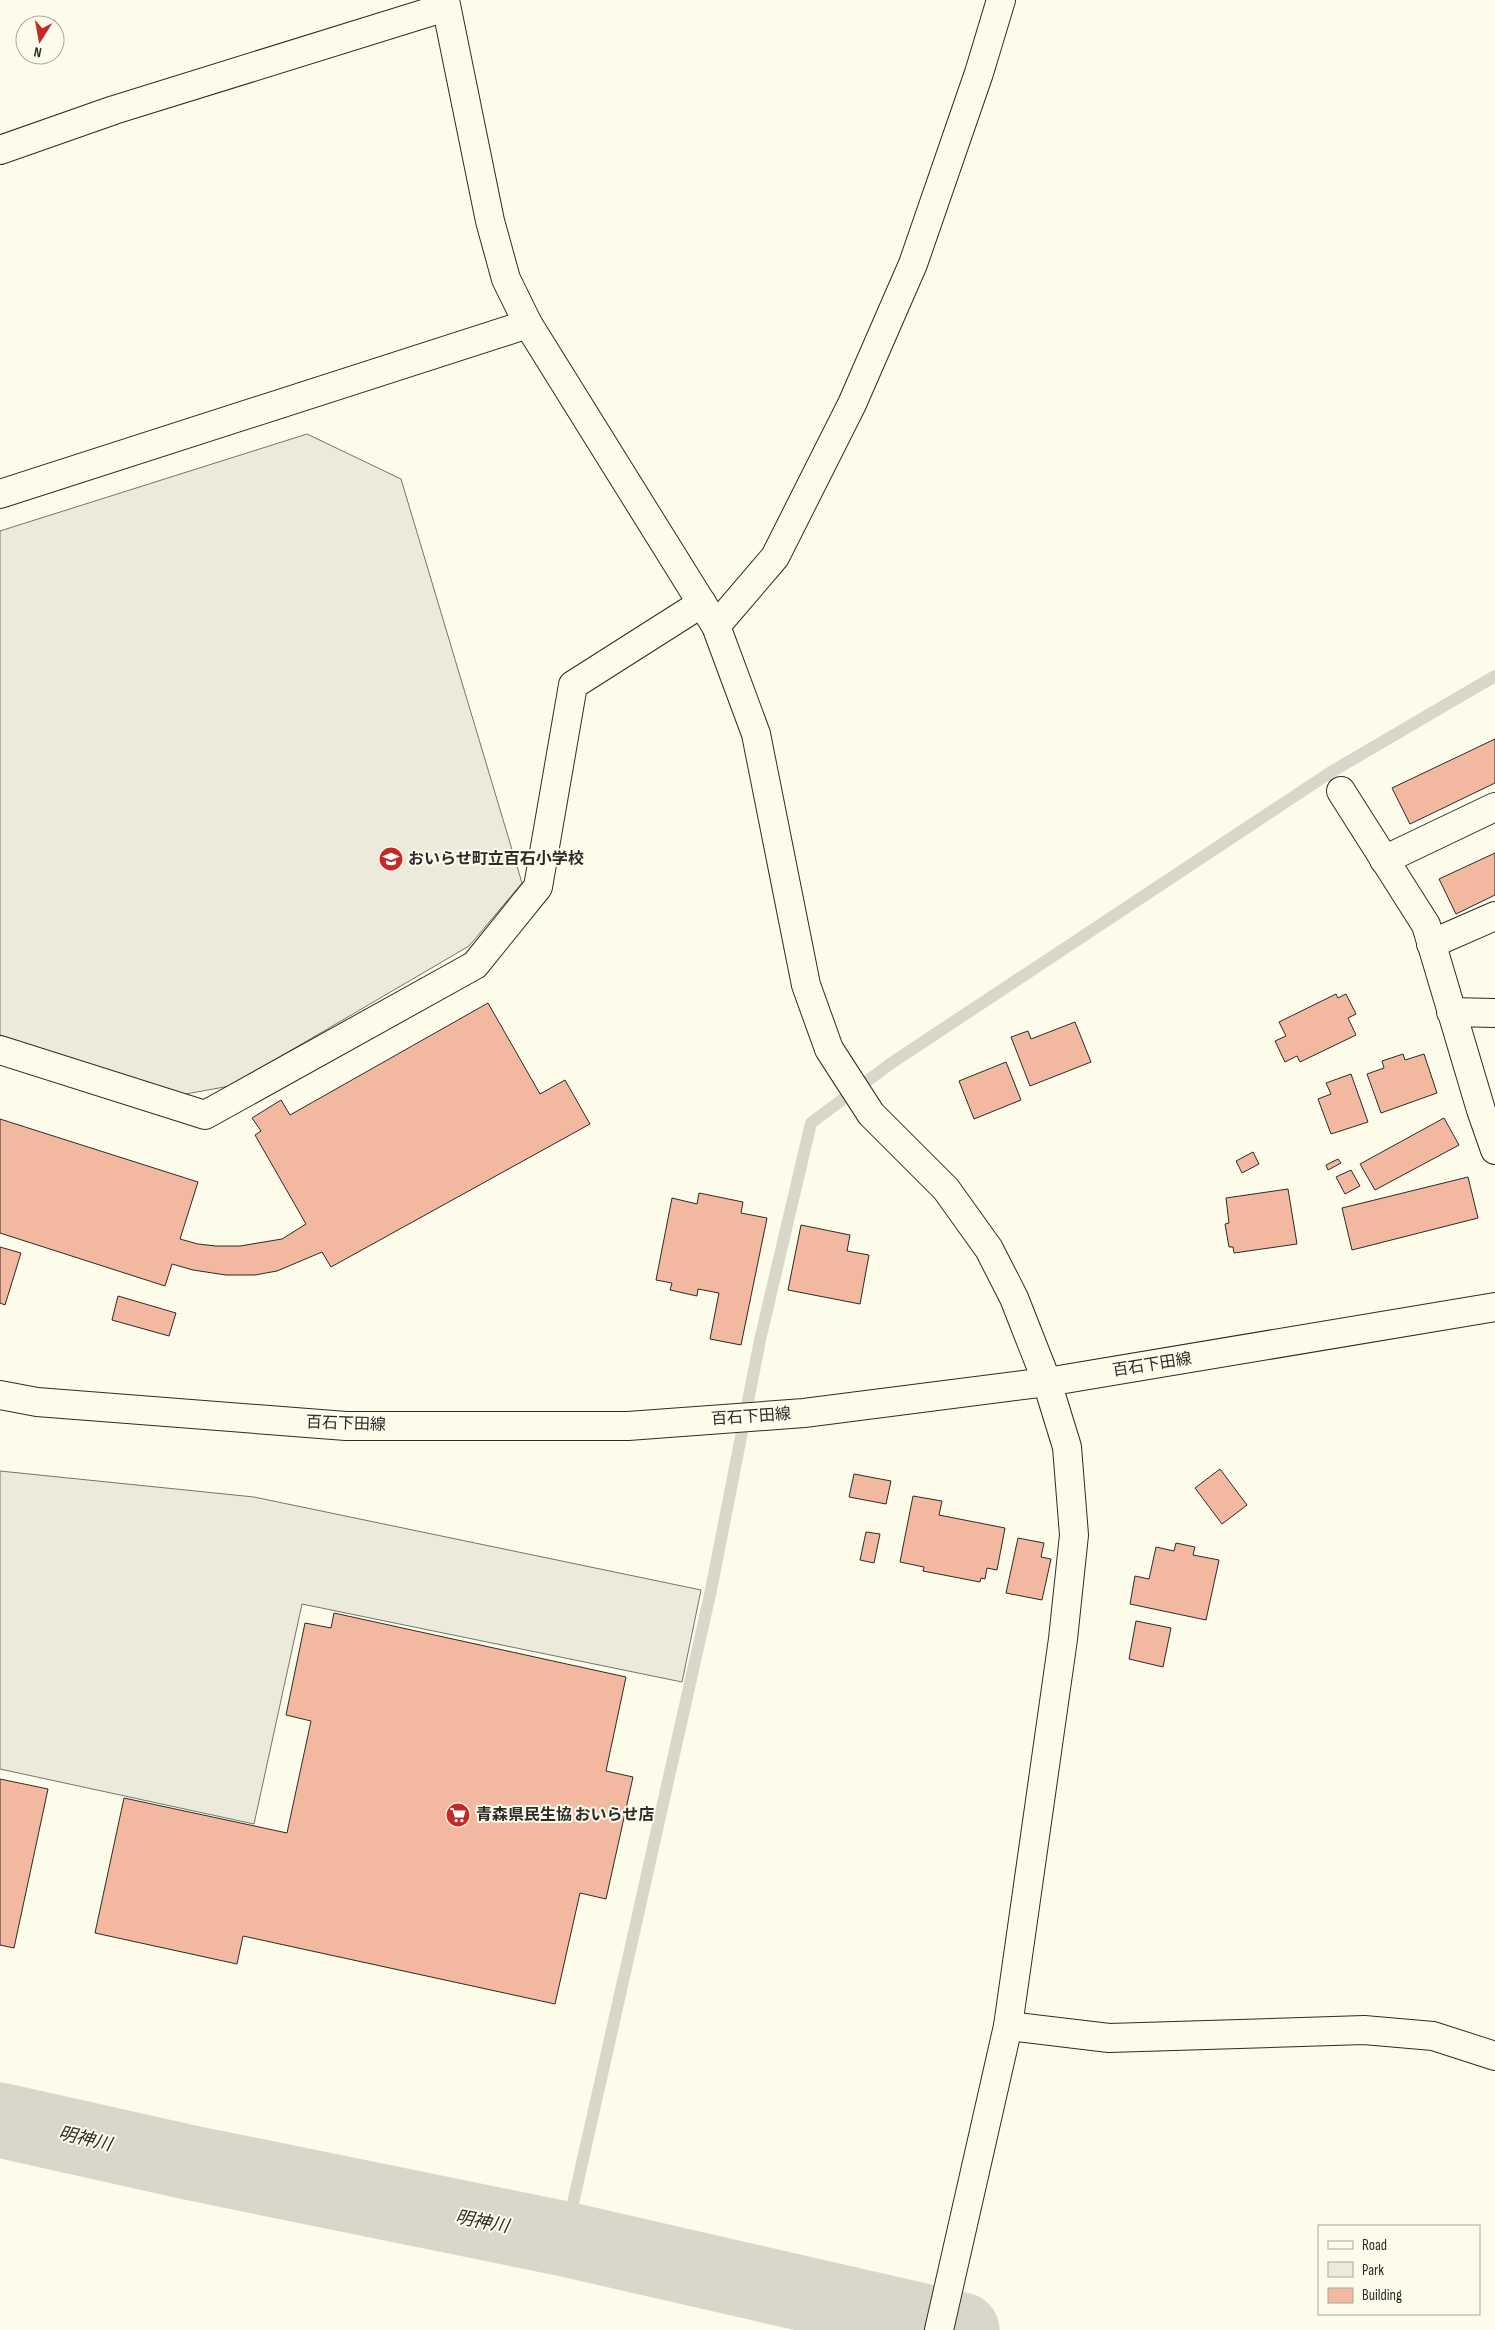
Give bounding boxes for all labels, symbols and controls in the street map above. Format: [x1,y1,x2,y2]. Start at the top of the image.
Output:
north arrow [15,15,65,65]
text: N [32,43,43,61]
school or university icon: おいらせ町立百石小学校 [378,846,404,872]
place label: おいらせ町立百石小学校 [408,850,584,869]
street label: 百石下田線 [1111,1349,1193,1381]
street label: 百石下田線 [710,1405,792,1429]
street label: 百石下田線 [306,1413,386,1435]
supermarket icon: 青森県民生協 おいらせ店 [445,1802,471,1828]
place label: 青森県民生協 おいらせ店 [476,1806,654,1825]
water label: 明神川 [56,2123,116,2156]
water label: 明神川 [453,2207,512,2238]
legend [1318,2225,1480,2315]
text: Road [1362,2236,1387,2255]
text: Park [1362,2261,1384,2280]
text: Building [1362,2286,1402,2305]

